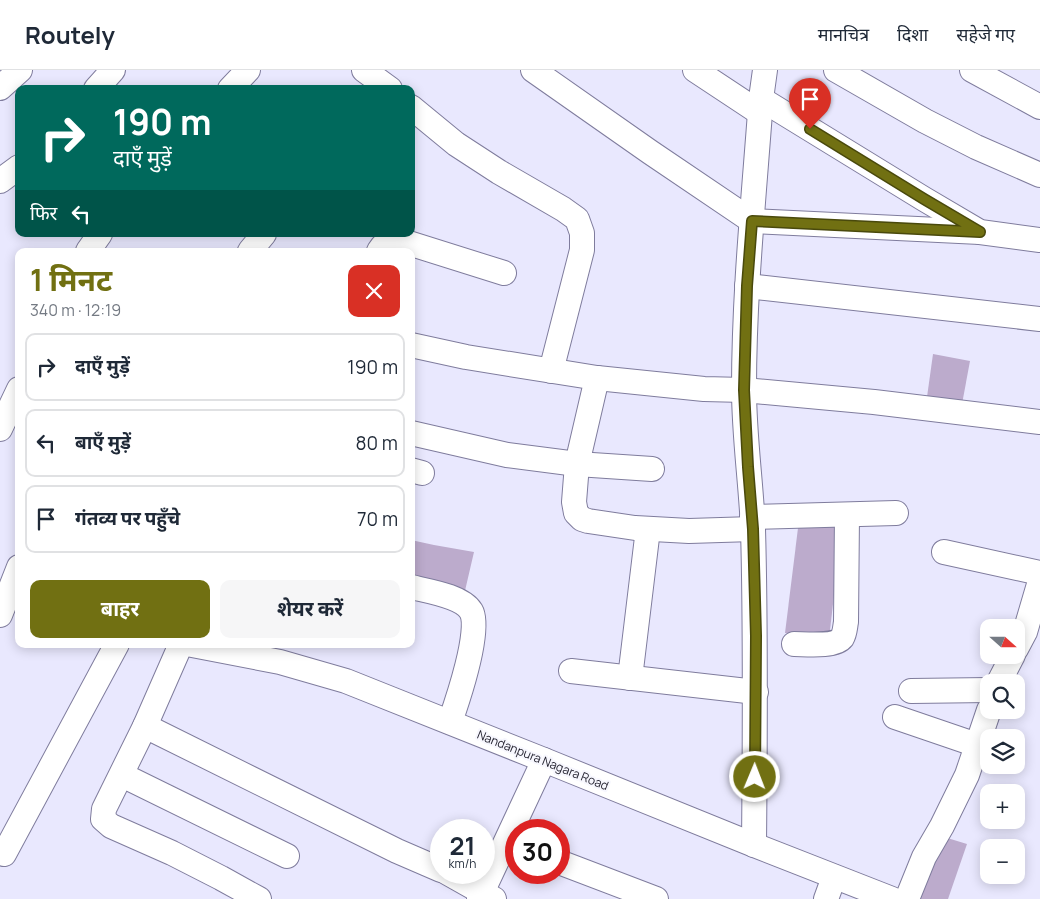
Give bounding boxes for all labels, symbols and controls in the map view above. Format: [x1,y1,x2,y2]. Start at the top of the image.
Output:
text: Routely [25,18,115,51]
text: मानचित्र [818,22,869,46]
text: दिशा [897,22,928,46]
text: सहेजे गए [956,22,1015,46]
pin [789,78,831,129]
icon: arrive [796,85,824,113]
text: 190 m [113,98,212,146]
icon: right [30,105,95,170]
text: दाएँ मुड़ें [113,143,172,173]
text: फिर [30,200,57,226]
icon: left [67,200,95,228]
text: 1 मिनट [30,259,112,300]
button: close [348,265,400,317]
text: 340 m · 12:19 [30,299,121,321]
icon: right [32,353,60,381]
text: दाएँ मुड़ें [75,353,130,379]
text: 190 m [347,354,398,380]
icon: left [32,429,60,457]
text: बाएँ मुड़ें [75,429,131,455]
text: 80 m [355,430,398,456]
icon: arrive [32,505,60,533]
text: गंतव्य पर पहुँचे [75,505,180,531]
text: 70 m [357,506,398,532]
button: बाहर [30,580,210,638]
button: शेयर करें [220,580,400,638]
north arrow [980,619,1025,664]
map controls [980,619,1025,884]
button: search [980,674,1025,719]
street label: Nandanpura Nagara Road [475,726,611,794]
button: layers [980,729,1025,774]
position arrow [728,750,780,802]
button: + [980,784,1025,829]
speed limit sign: 30 [505,819,570,884]
text: 21 [450,828,475,863]
button: − [980,839,1025,884]
text: km/h [449,855,476,872]

